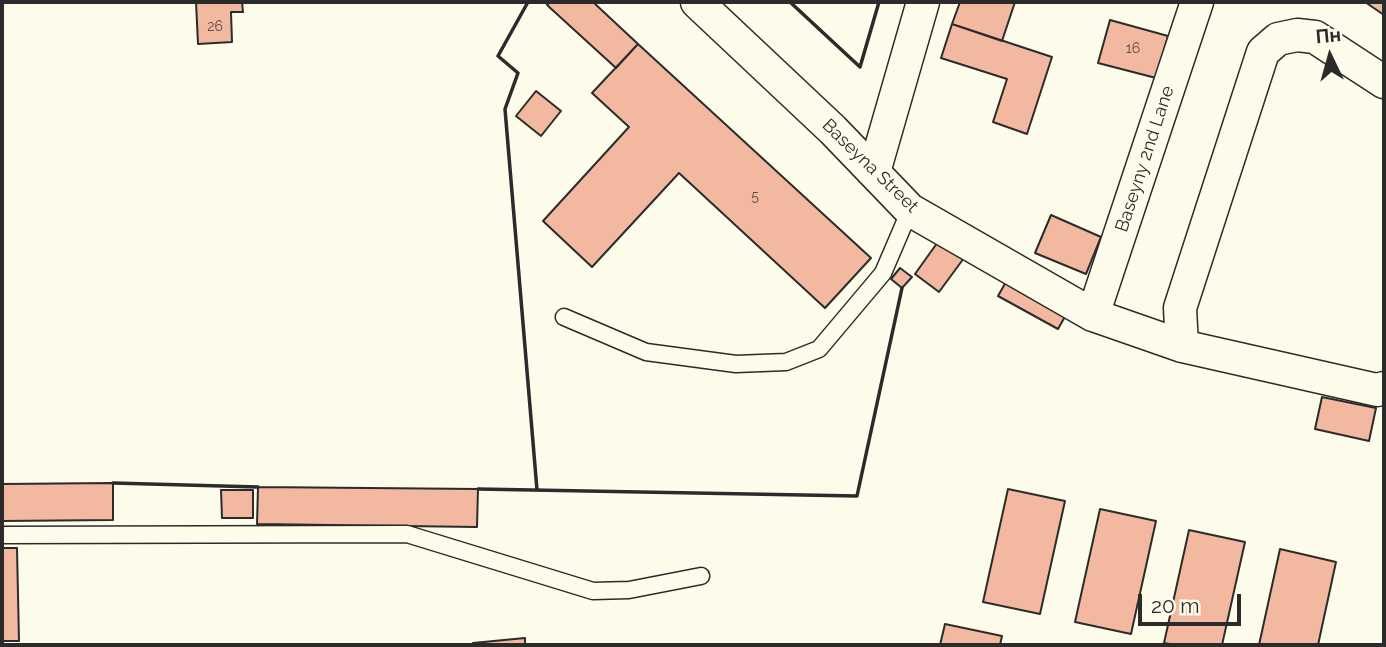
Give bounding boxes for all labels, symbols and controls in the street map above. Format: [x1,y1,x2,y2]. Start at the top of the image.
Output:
house number: 26 [207,19,223,35]
north arrow [1295,21,1365,91]
text: Пн [1315,23,1342,47]
house number: 16 [1126,41,1140,57]
street label: Baseyny 2nd Lane [1111,83,1179,235]
street label: Baseyna Street [817,115,923,217]
house number: 5 [751,189,759,205]
scale bar [1141,580,1244,624]
text: 20 m [1151,593,1199,618]

